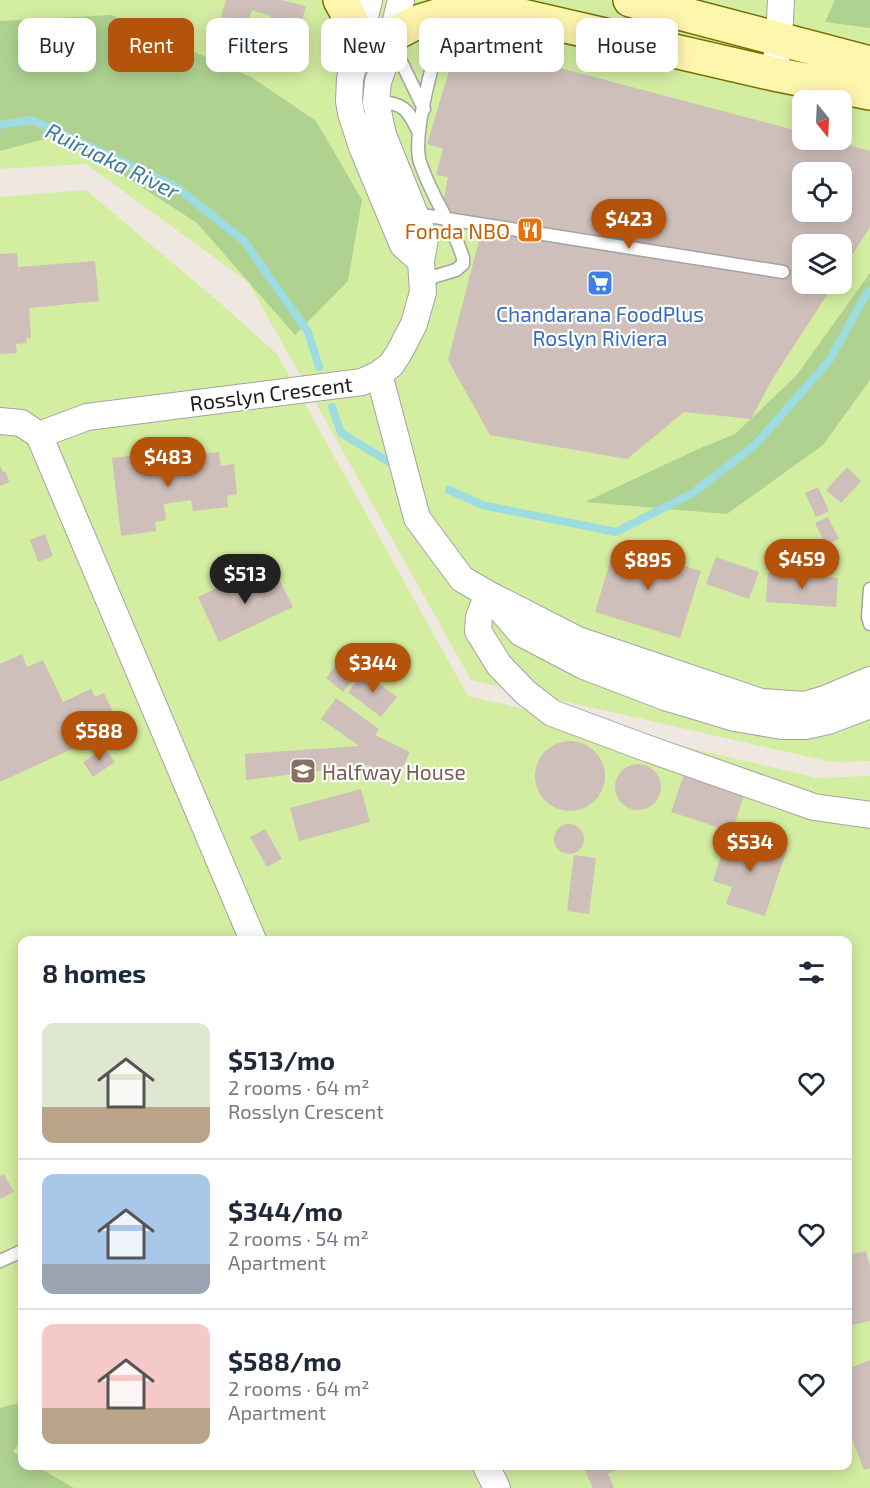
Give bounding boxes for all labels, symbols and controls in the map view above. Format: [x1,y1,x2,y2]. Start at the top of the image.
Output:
chip: Buy [18,18,96,72]
chip: Rent [108,18,194,72]
chip: Filters [206,18,309,72]
chip: New [321,18,407,72]
chip: Apartment [419,18,564,72]
chip: House [576,18,678,72]
north arrow [792,90,852,150]
map controls [792,90,852,294]
water label: Ruiruaka River [42,116,185,204]
button: locate [792,162,852,222]
pin: $423 [593,199,665,250]
text: $423 [605,206,653,230]
restaurant icon: Fonda NBO [515,215,545,245]
place label: Fonda NBO [405,218,510,243]
button: layers [792,234,852,294]
supermarket icon: Chandarana FoodPlus Roslyn Riviera [585,268,615,298]
place label: Chandarana FoodPlus Roslyn Riviera [496,301,704,350]
street label: Rosslyn Crescent [188,371,354,415]
pin: $483 [132,437,204,488]
text: $483 [144,444,192,468]
pin: $459 [766,539,838,590]
pin: $895 [612,540,684,591]
text: $459 [778,546,826,570]
text: $895 [625,547,671,571]
pin: $513 [209,554,281,605]
text: $513 [224,561,266,585]
pin: $344 [337,643,409,694]
text: $344 [349,650,397,674]
pin: $588 [63,711,135,762]
text: $588 [75,718,123,742]
school or university icon: Halfway House [288,756,318,786]
place label: Halfway House [322,759,466,784]
pin: $534 [714,822,786,873]
text: $534 [727,829,773,853]
icon: filters [795,956,828,989]
text: 8 homes [42,957,146,988]
text: $513/mo [228,1044,335,1075]
icon: home [90,1047,162,1119]
icon: heart [795,1067,828,1100]
text: 2 rooms · 64 m² [228,1075,370,1099]
text: Rosslyn Crescent [228,1099,384,1123]
text: $344/mo [228,1195,343,1226]
icon: home [90,1198,162,1270]
icon: heart [795,1218,828,1251]
text: 2 rooms · 54 m² [228,1226,369,1250]
text: Apartment [228,1250,326,1274]
text: $588/mo [228,1345,342,1376]
icon: home [90,1348,162,1420]
icon: heart [795,1368,828,1401]
text: 2 rooms · 64 m² [228,1376,370,1400]
text: Apartment [228,1400,326,1424]

